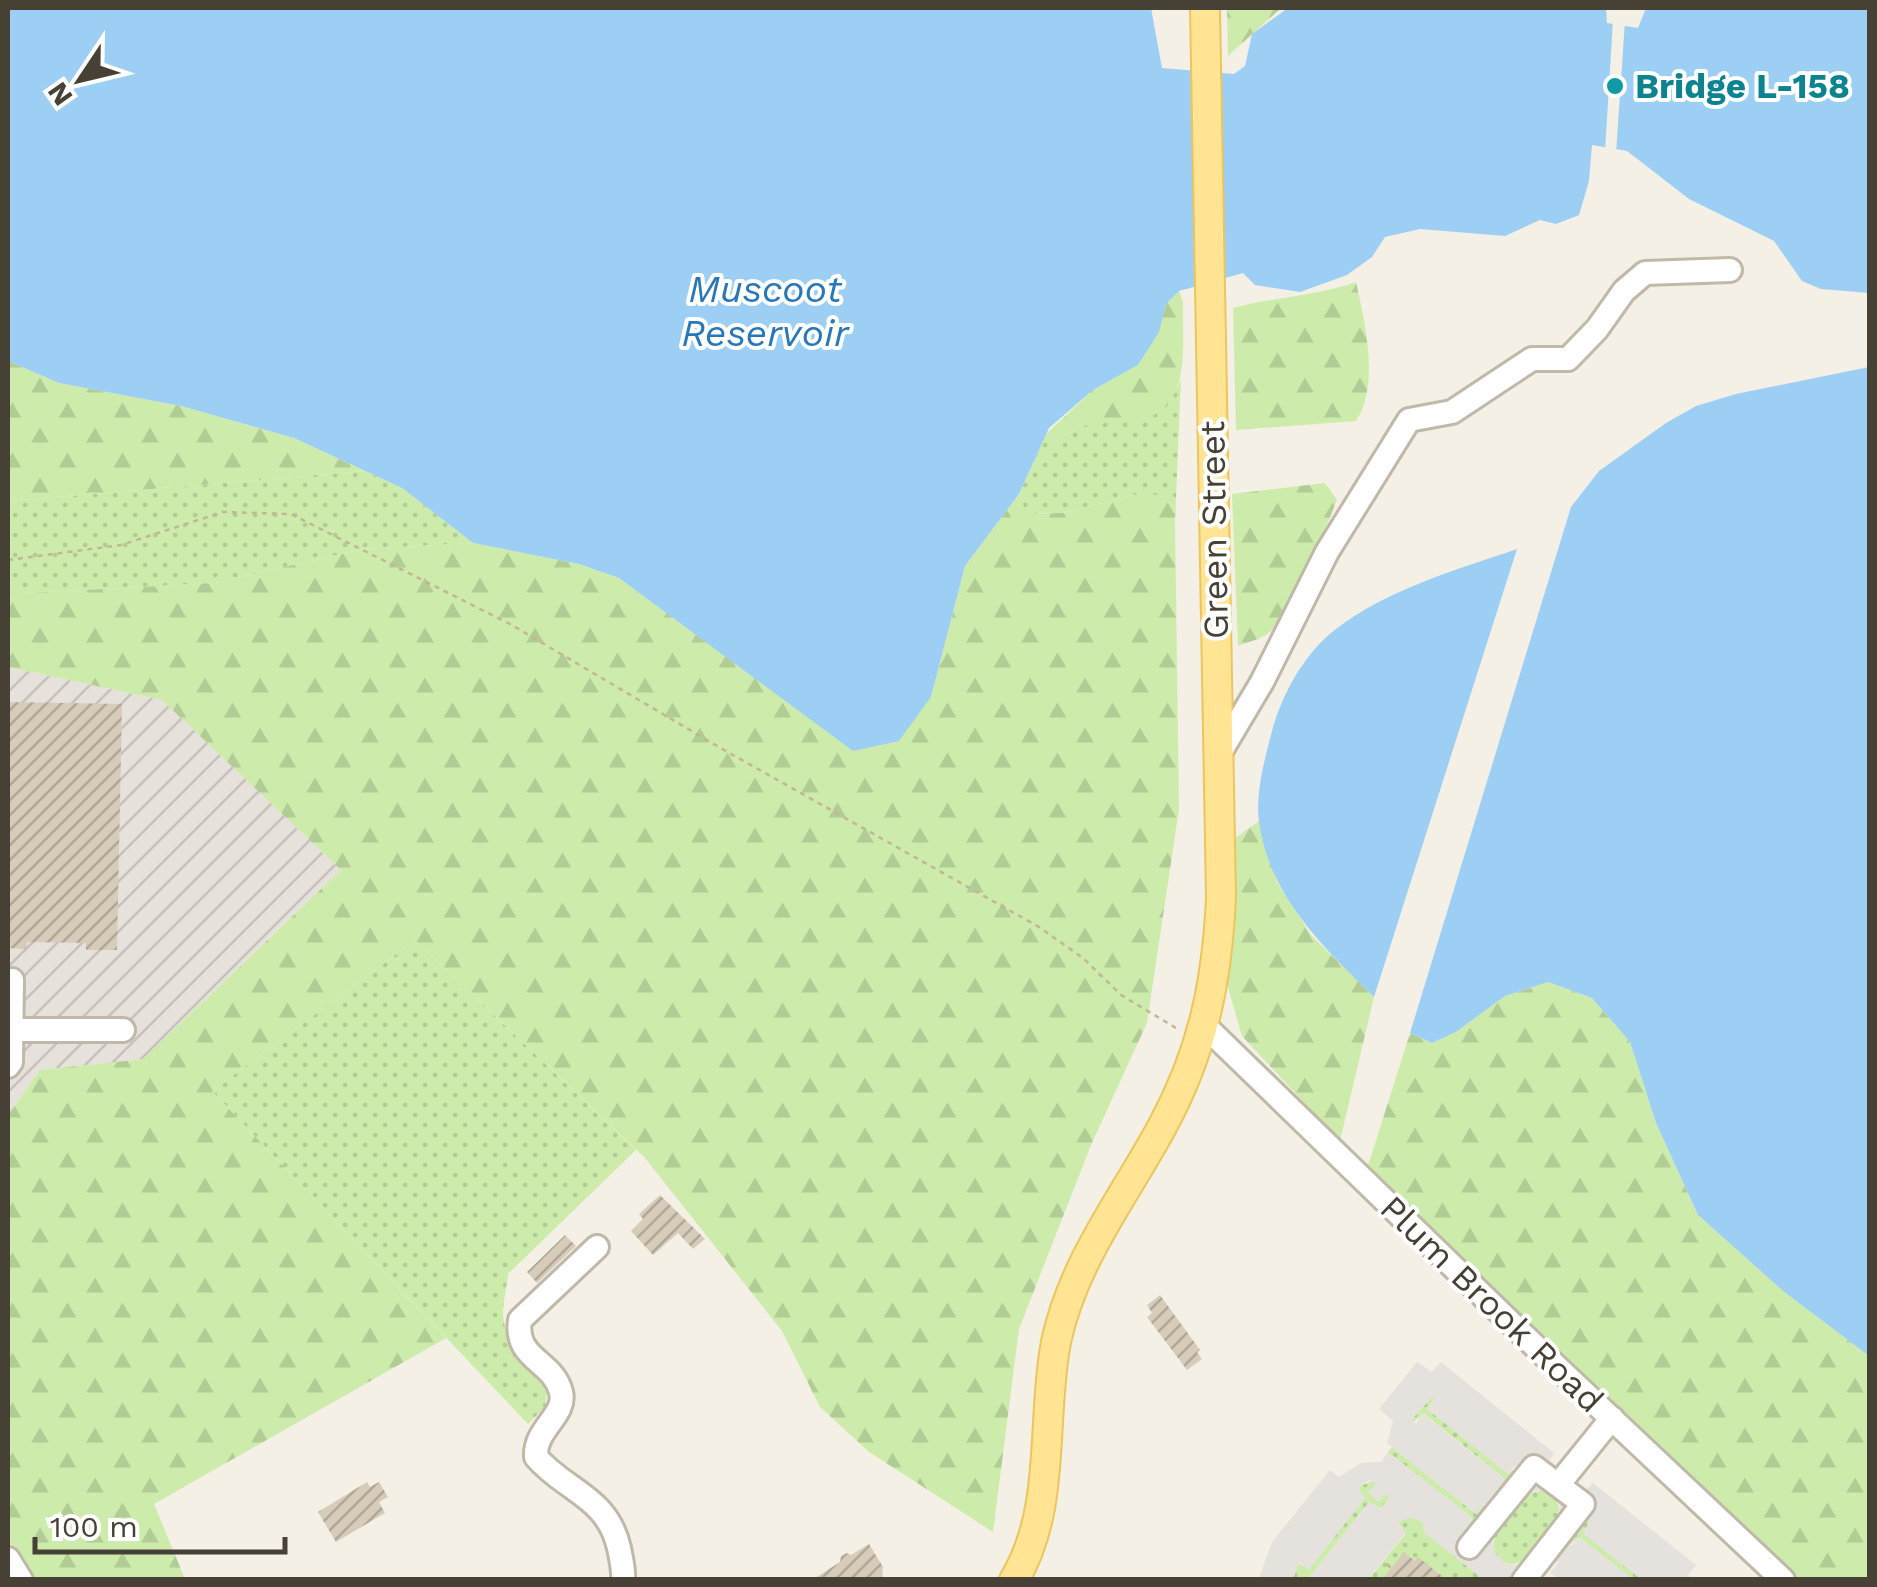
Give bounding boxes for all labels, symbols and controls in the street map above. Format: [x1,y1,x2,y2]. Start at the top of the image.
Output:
north arrow [30,30,130,130]
place label: Bridge L-158 [1635,65,1850,107]
marker: Bridge L-158 [1604,75,1626,97]
text: N [40,76,79,112]
water label: Muscoot Reservoir [681,267,850,355]
street label: Green Street [1191,420,1237,640]
street label: Plum Brook Road [1372,1187,1612,1421]
scale bar [35,1492,285,1554]
text: 100 m [50,1509,138,1544]

